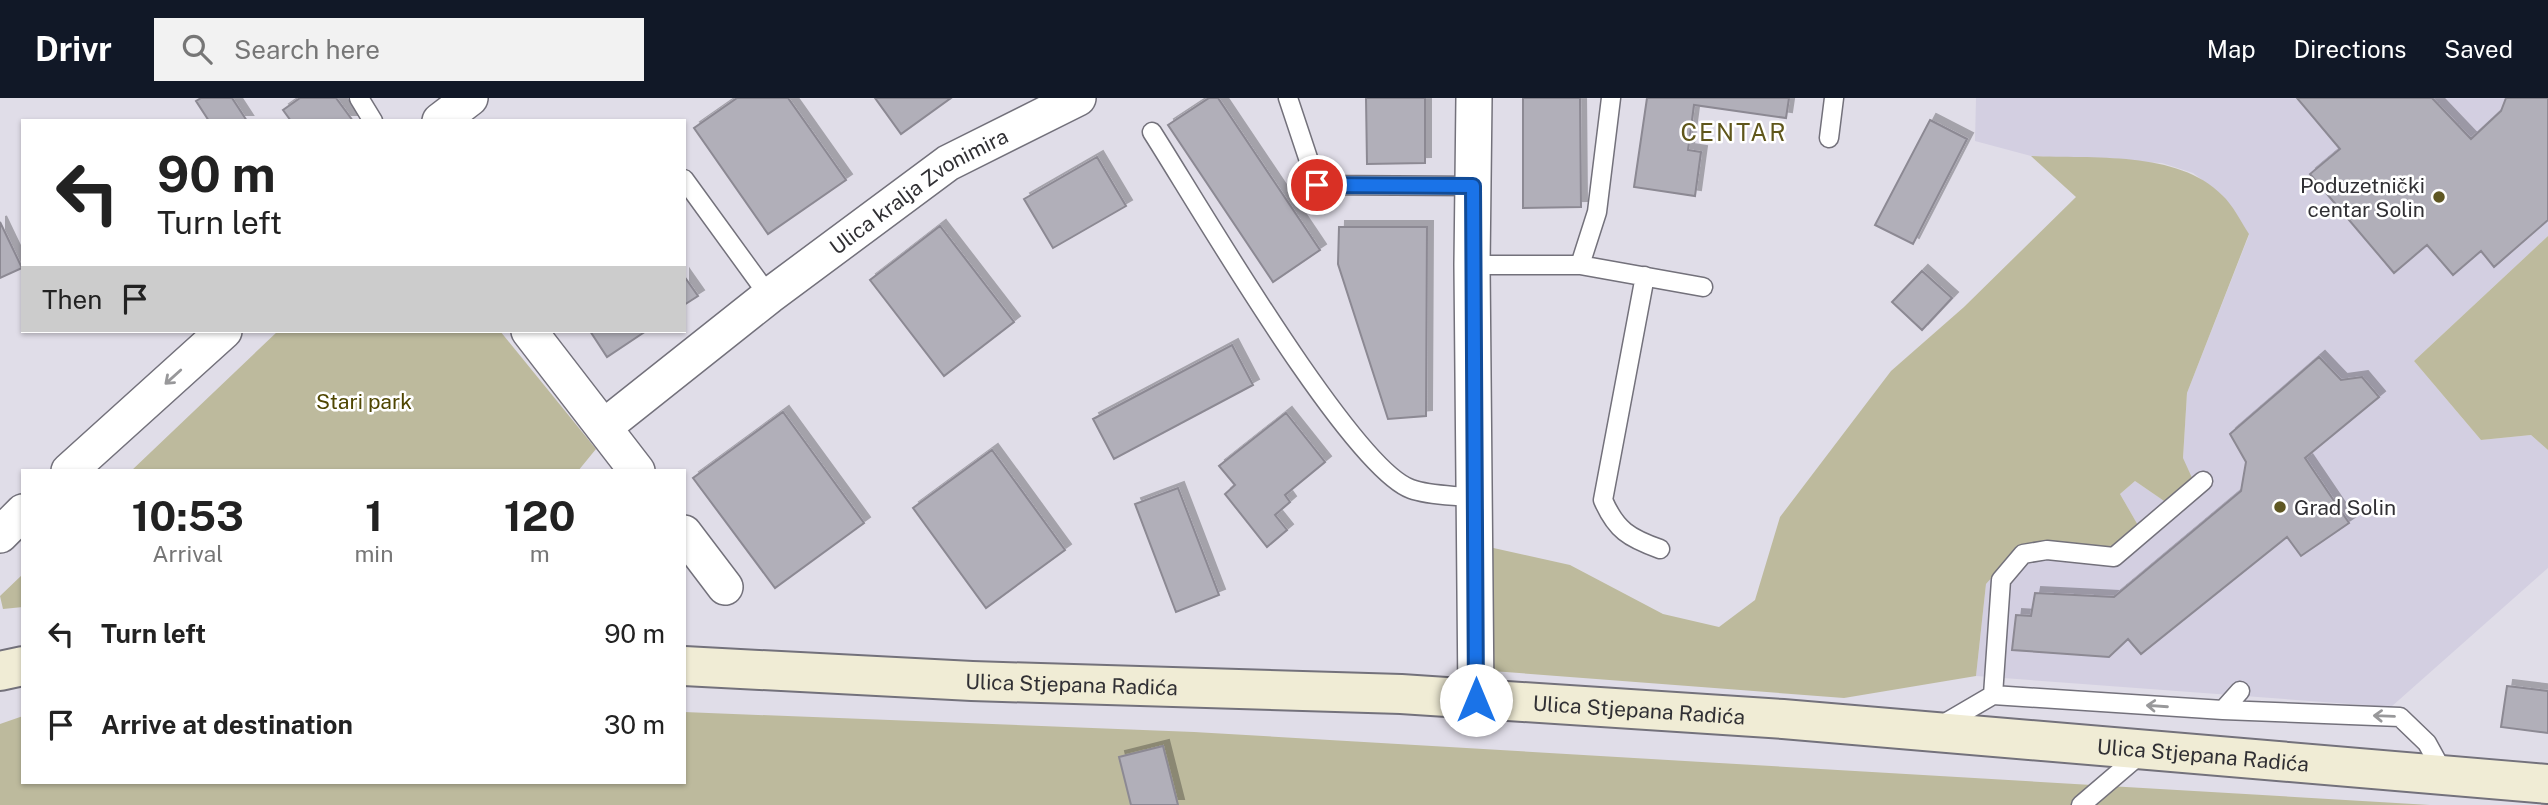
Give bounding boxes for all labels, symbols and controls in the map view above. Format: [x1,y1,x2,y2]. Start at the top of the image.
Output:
search box [154,18,644,81]
text: Drivr [35,30,112,68]
icon: search [178,30,216,68]
text: Search here [234,34,380,65]
text: Map [2207,35,2256,63]
text: Directions [2294,35,2406,63]
text: Saved [2444,35,2513,63]
district label: CENTAR [1680,118,1788,146]
street label: Ulica kralja Zvonimira [824,123,1012,259]
text: 90 m [157,145,276,203]
icon: left [42,147,133,238]
pin [1287,155,1347,215]
icon: arrive [1298,166,1336,204]
place label: Poduzetnički centar Solin [2300,173,2425,222]
marker: Poduzetnički centar Solin [2431,189,2447,205]
text: Turn left [157,204,282,241]
icon: arrive [116,280,154,318]
text: Then [42,284,102,315]
one-way arrow [165,368,182,385]
park label: Stari park [316,389,412,414]
text: 10:53 [131,491,244,540]
text: 1 [365,491,383,540]
text: 120 [504,491,576,540]
place label: Grad Solin [2294,495,2396,520]
marker: Grad Solin [2272,499,2288,515]
text: Arrival [152,540,223,567]
text: min [354,540,393,567]
text: m [530,540,550,567]
icon: left [42,615,80,653]
text: Turn left [101,618,206,649]
text: 90 m [604,618,665,649]
position arrow [1439,663,1513,737]
street label: Ulica Stjepana Radića [965,668,1178,700]
street label: Ulica Stjepana Radića [1532,690,1746,729]
one-way arrow [2145,699,2168,712]
icon: arrive [42,706,80,744]
text: Arrive at destination [101,709,353,740]
text: 30 m [604,709,665,740]
one-way arrow [2373,710,2396,723]
street label: Ulica Stjepana Radića [2096,733,2310,776]

